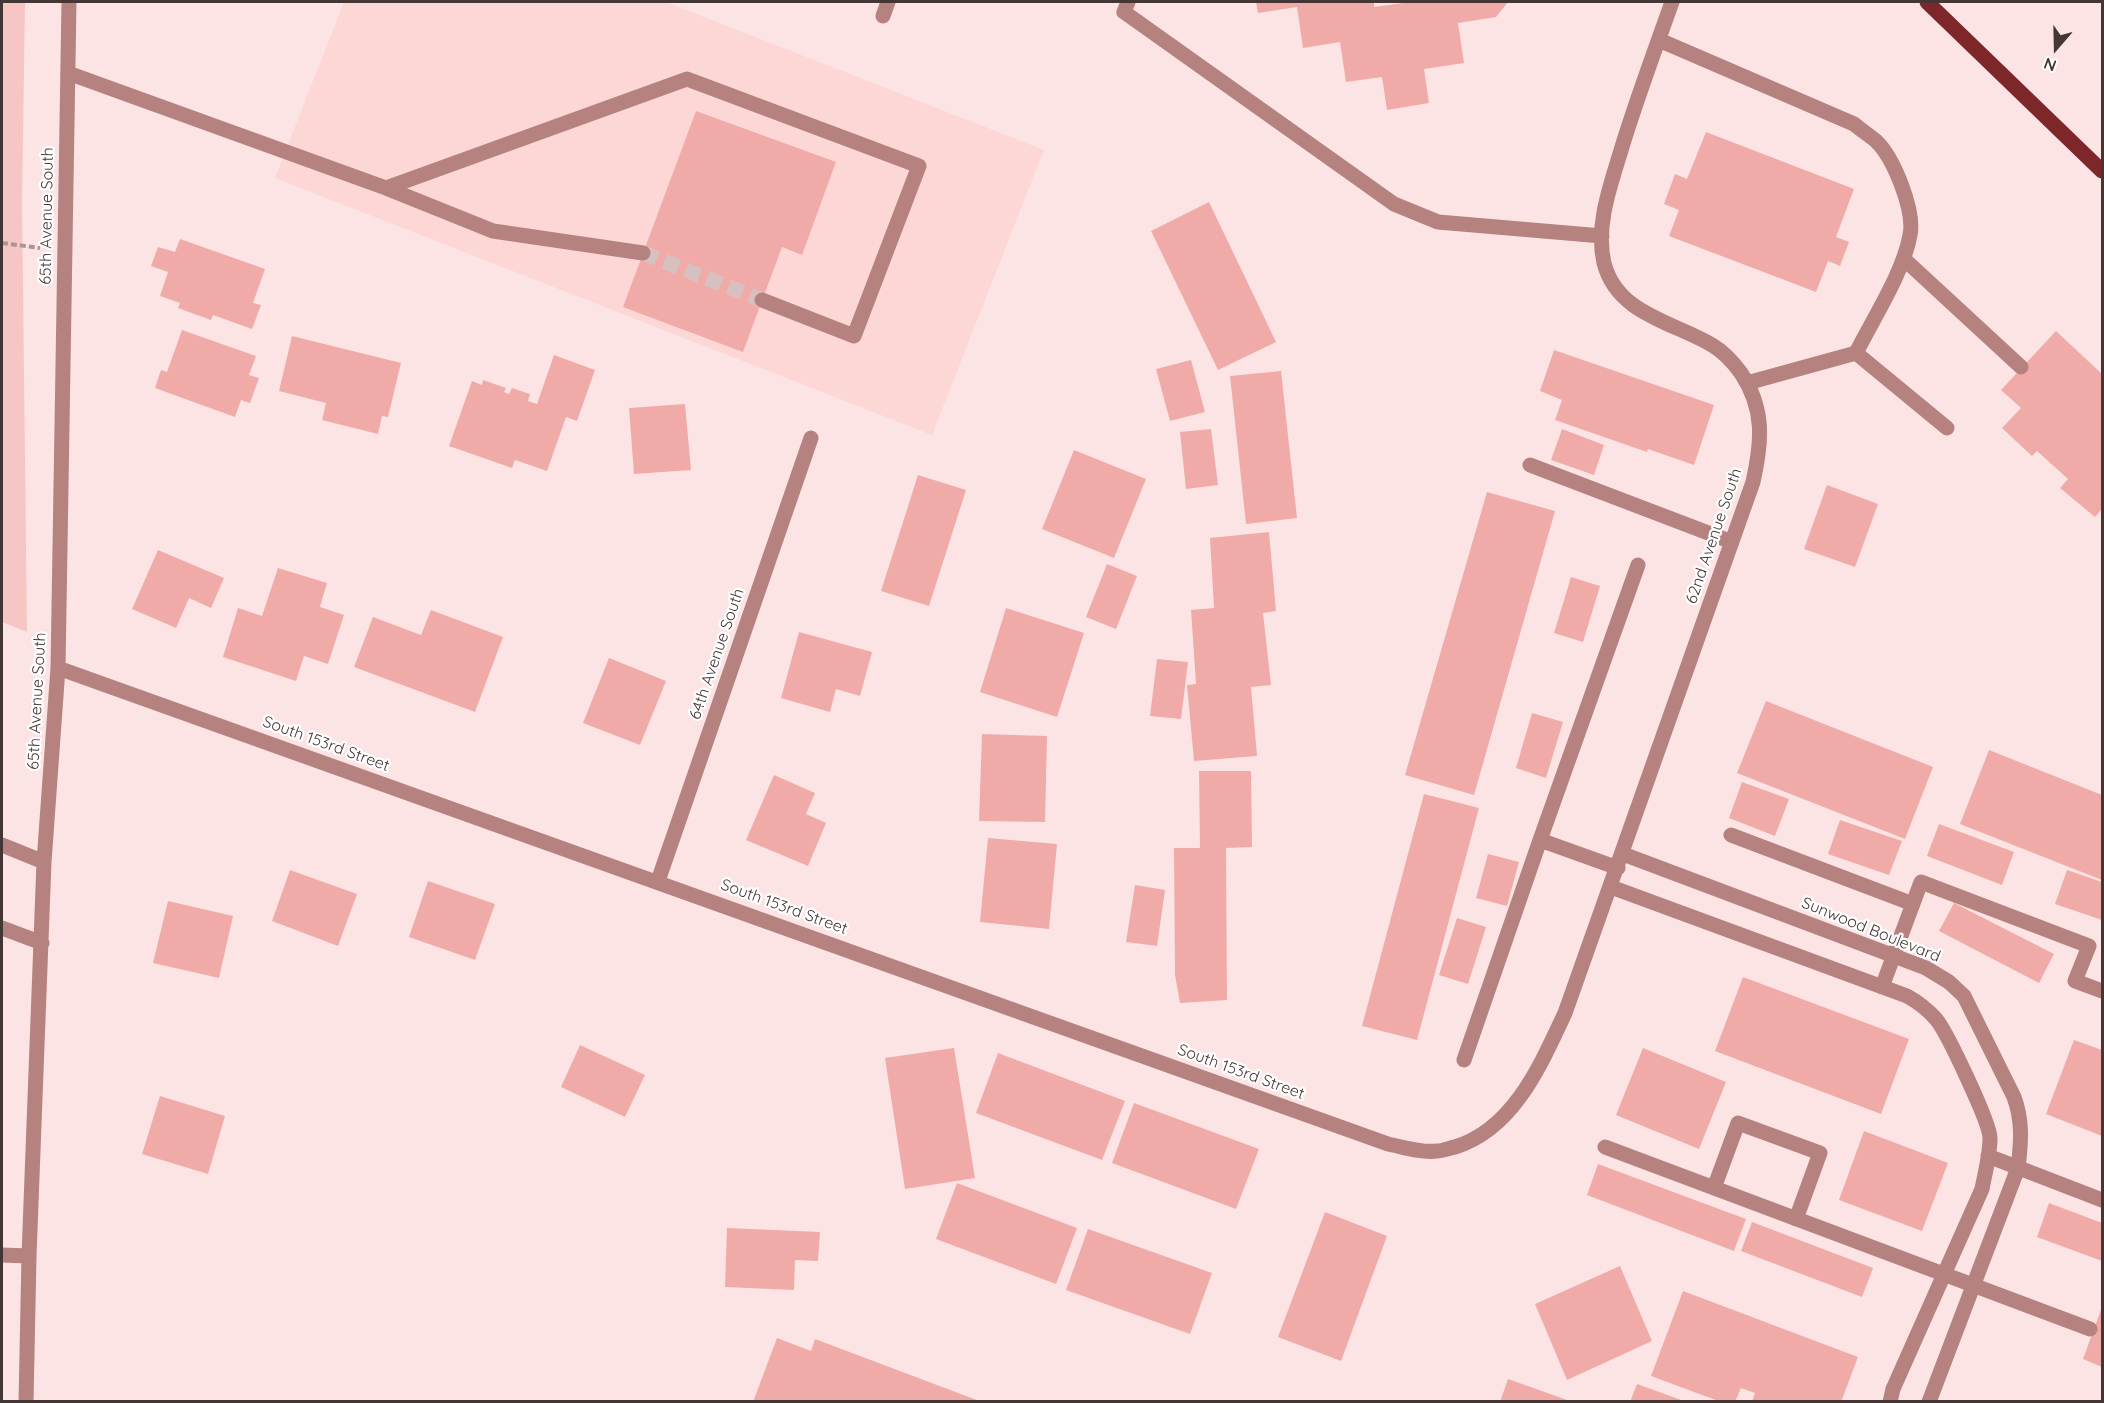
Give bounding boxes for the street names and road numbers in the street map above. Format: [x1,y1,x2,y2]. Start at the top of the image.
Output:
street label: 65th Avenue South [36,147,58,285]
street label: 62nd Avenue South [1682,466,1746,606]
street label: 64th Avenue South [686,586,748,722]
street label: 65th Avenue South [24,632,50,770]
street label: South 153rd Street [260,712,392,776]
street label: South 153rd Street [718,875,850,939]
street label: Sunwood Boulevard [1799,893,1943,967]
street label: South 153rd Street [1175,1040,1307,1104]

